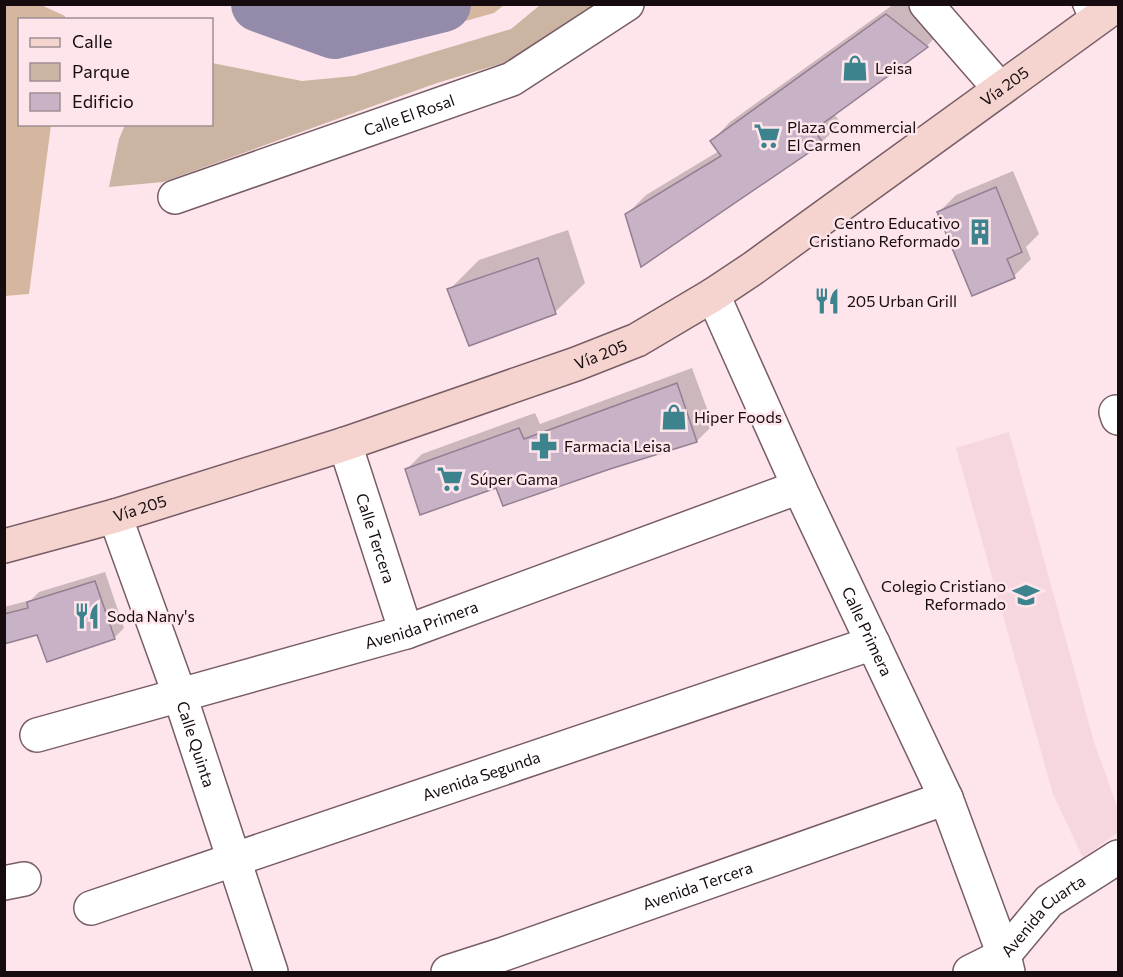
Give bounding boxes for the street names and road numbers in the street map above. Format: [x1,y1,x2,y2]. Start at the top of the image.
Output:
street label: Vía 205 [976,62,1032,110]
street label: Calle El Rosal [361,90,457,139]
street label: Vía 205 [572,335,630,373]
street label: Vía 205 [111,490,169,525]
street label: Calle Tercera [353,491,400,585]
street label: Calle Primera [838,583,897,679]
street label: Avenida Primera [363,596,481,652]
street label: Calle Quinta [173,699,219,789]
street label: Avenida Segunda [420,747,542,804]
street label: Avenida Tercera [640,857,755,913]
street label: Avenida Cuarta [997,871,1088,960]

